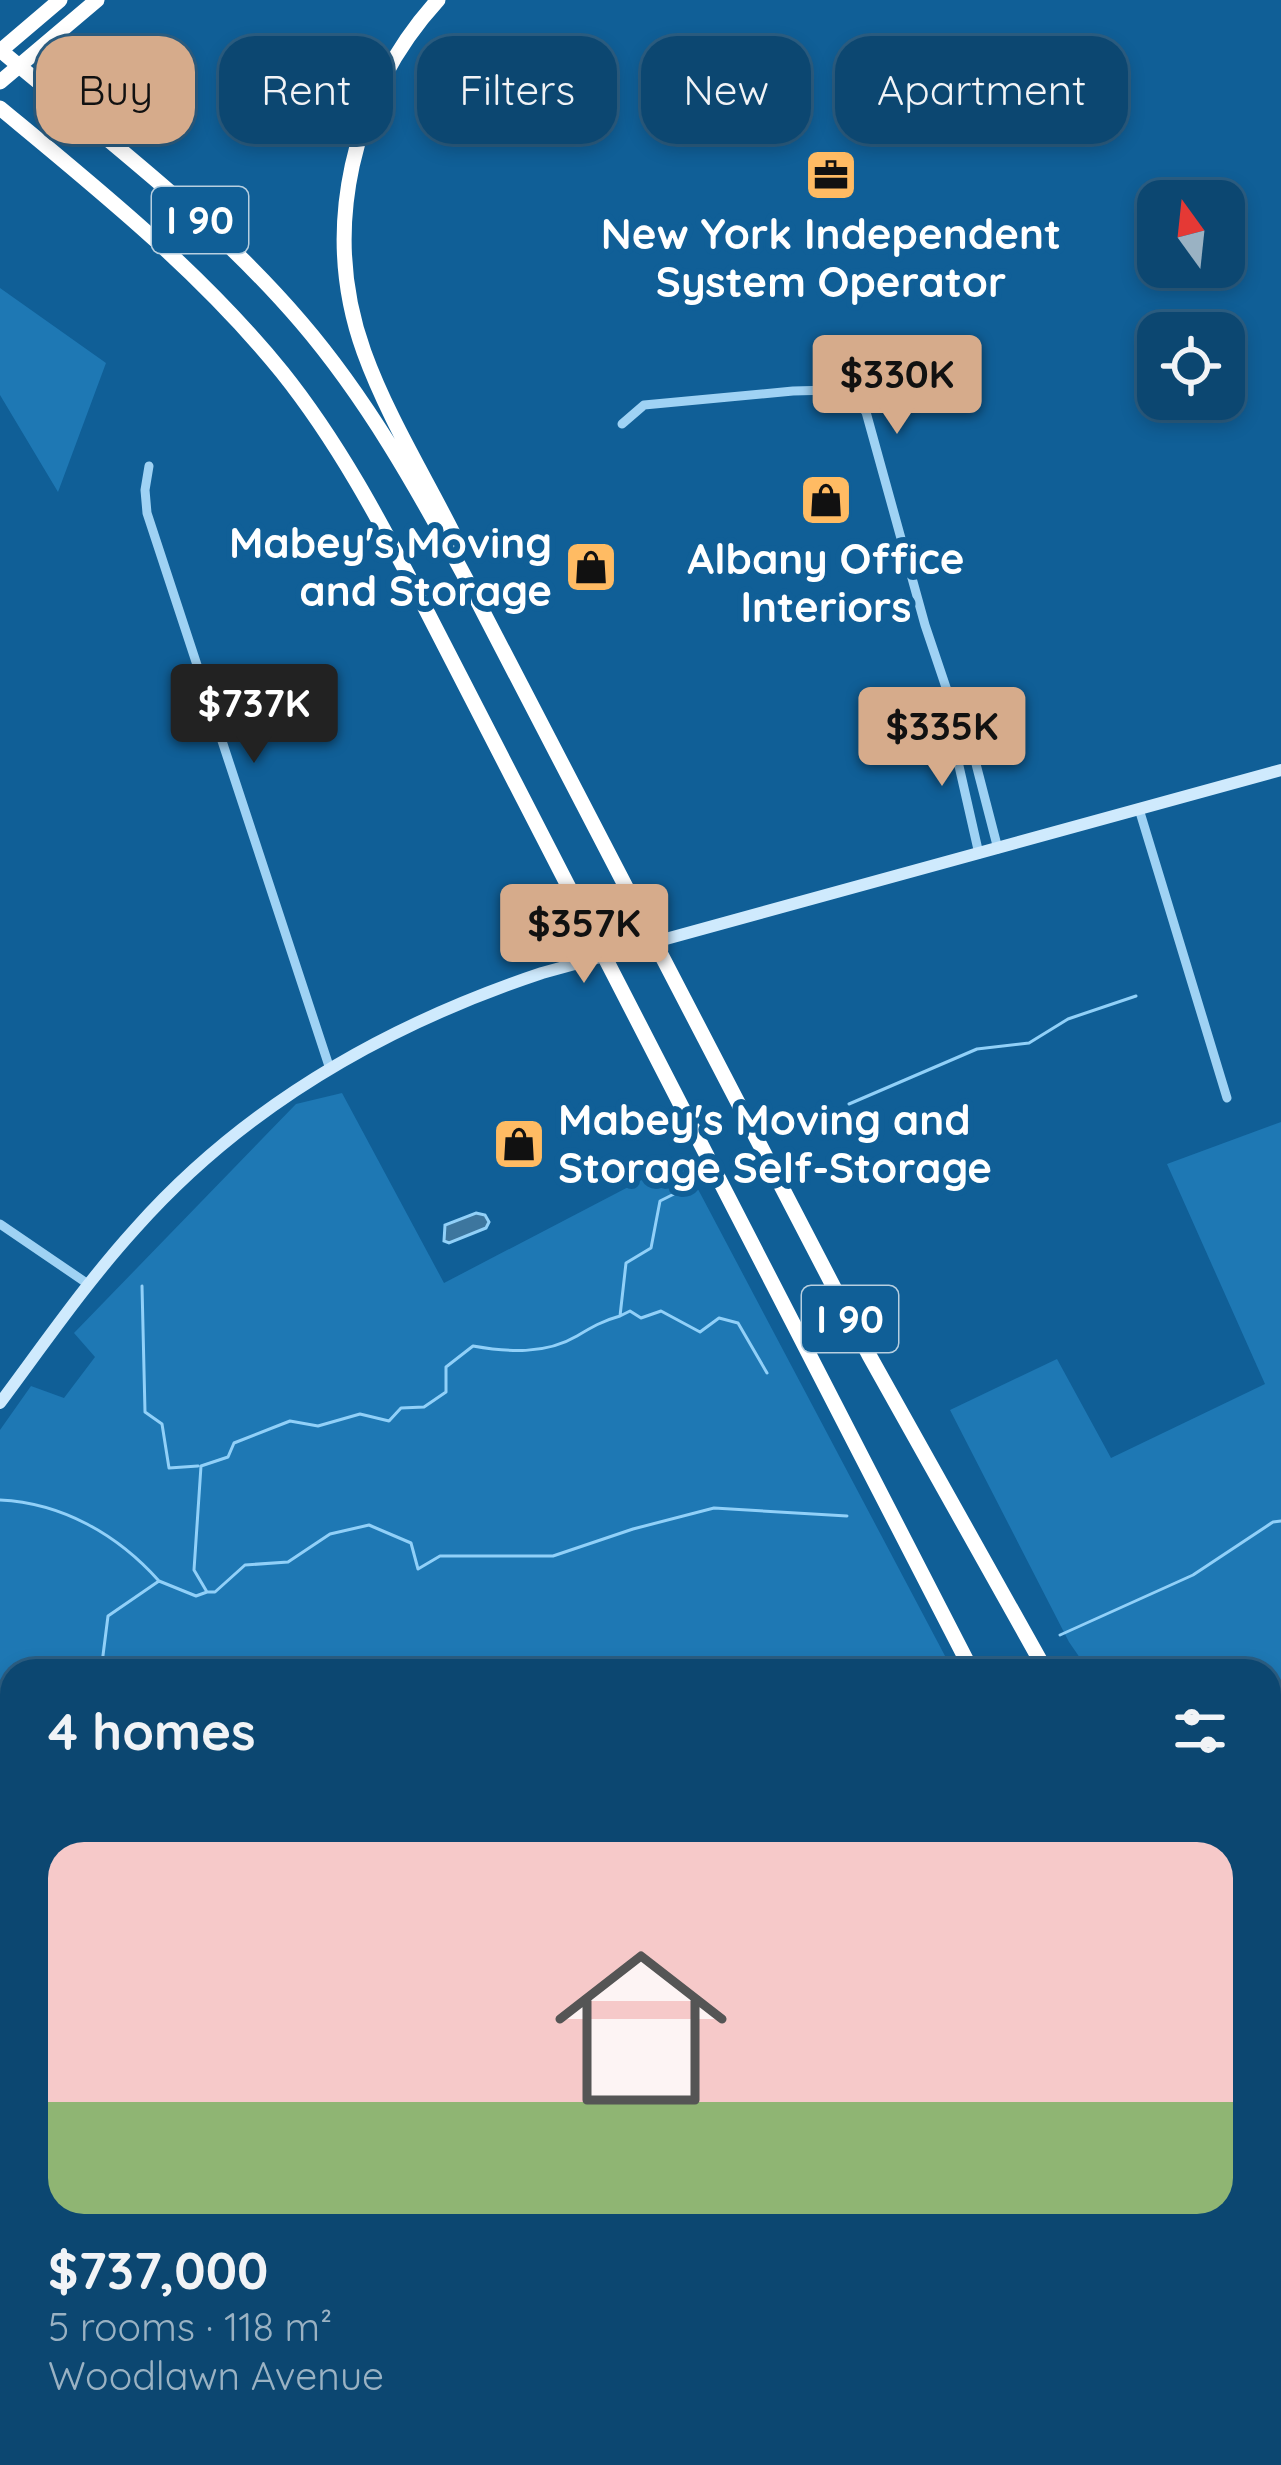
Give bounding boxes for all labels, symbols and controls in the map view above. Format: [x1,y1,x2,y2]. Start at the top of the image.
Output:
chip: Buy [36,36,195,144]
chip: Rent [219,36,393,144]
chip: Filters [417,36,617,144]
chip: New [641,36,811,144]
chip: Apartment [835,36,1128,144]
office icon: New York Independent System Operator [803,147,859,203]
north arrow [1137,180,1245,288]
map controls [1137,180,1245,420]
road number: I 90 [152,187,248,253]
place label: New York Independent System Operator [601,207,1061,308]
button: locate [1137,312,1245,420]
pin: $330K [813,335,981,437]
text: $330K [840,349,954,398]
shop icon: Albany Office Interiors [798,472,854,528]
place label: Mabey's Moving and Storage [229,516,552,617]
place label: Albany Office Interiors [687,532,965,633]
shop icon: Mabey's Moving and Storage [563,539,619,595]
pin: $737K [170,664,338,766]
text: $737K [198,678,310,727]
pin: $335K [858,687,1026,789]
text: $335K [885,701,999,750]
pin: $357K [500,884,668,986]
text: $357K [527,898,641,947]
place label: Mabey's Moving and Storage Self-Storage [558,1093,992,1194]
shop icon: Mabey's Moving and Storage Self-Storage [491,1116,547,1172]
road number: I 90 [802,1286,898,1352]
icon: filters [1167,1698,1233,1764]
text: 4 homes [48,1699,256,1763]
icon: home [533,1920,749,2136]
text: $737,000 [48,2238,268,2302]
text: 5 rooms · 118 m² [48,2302,332,2351]
text: Woodlawn Avenue [48,2351,384,2400]

